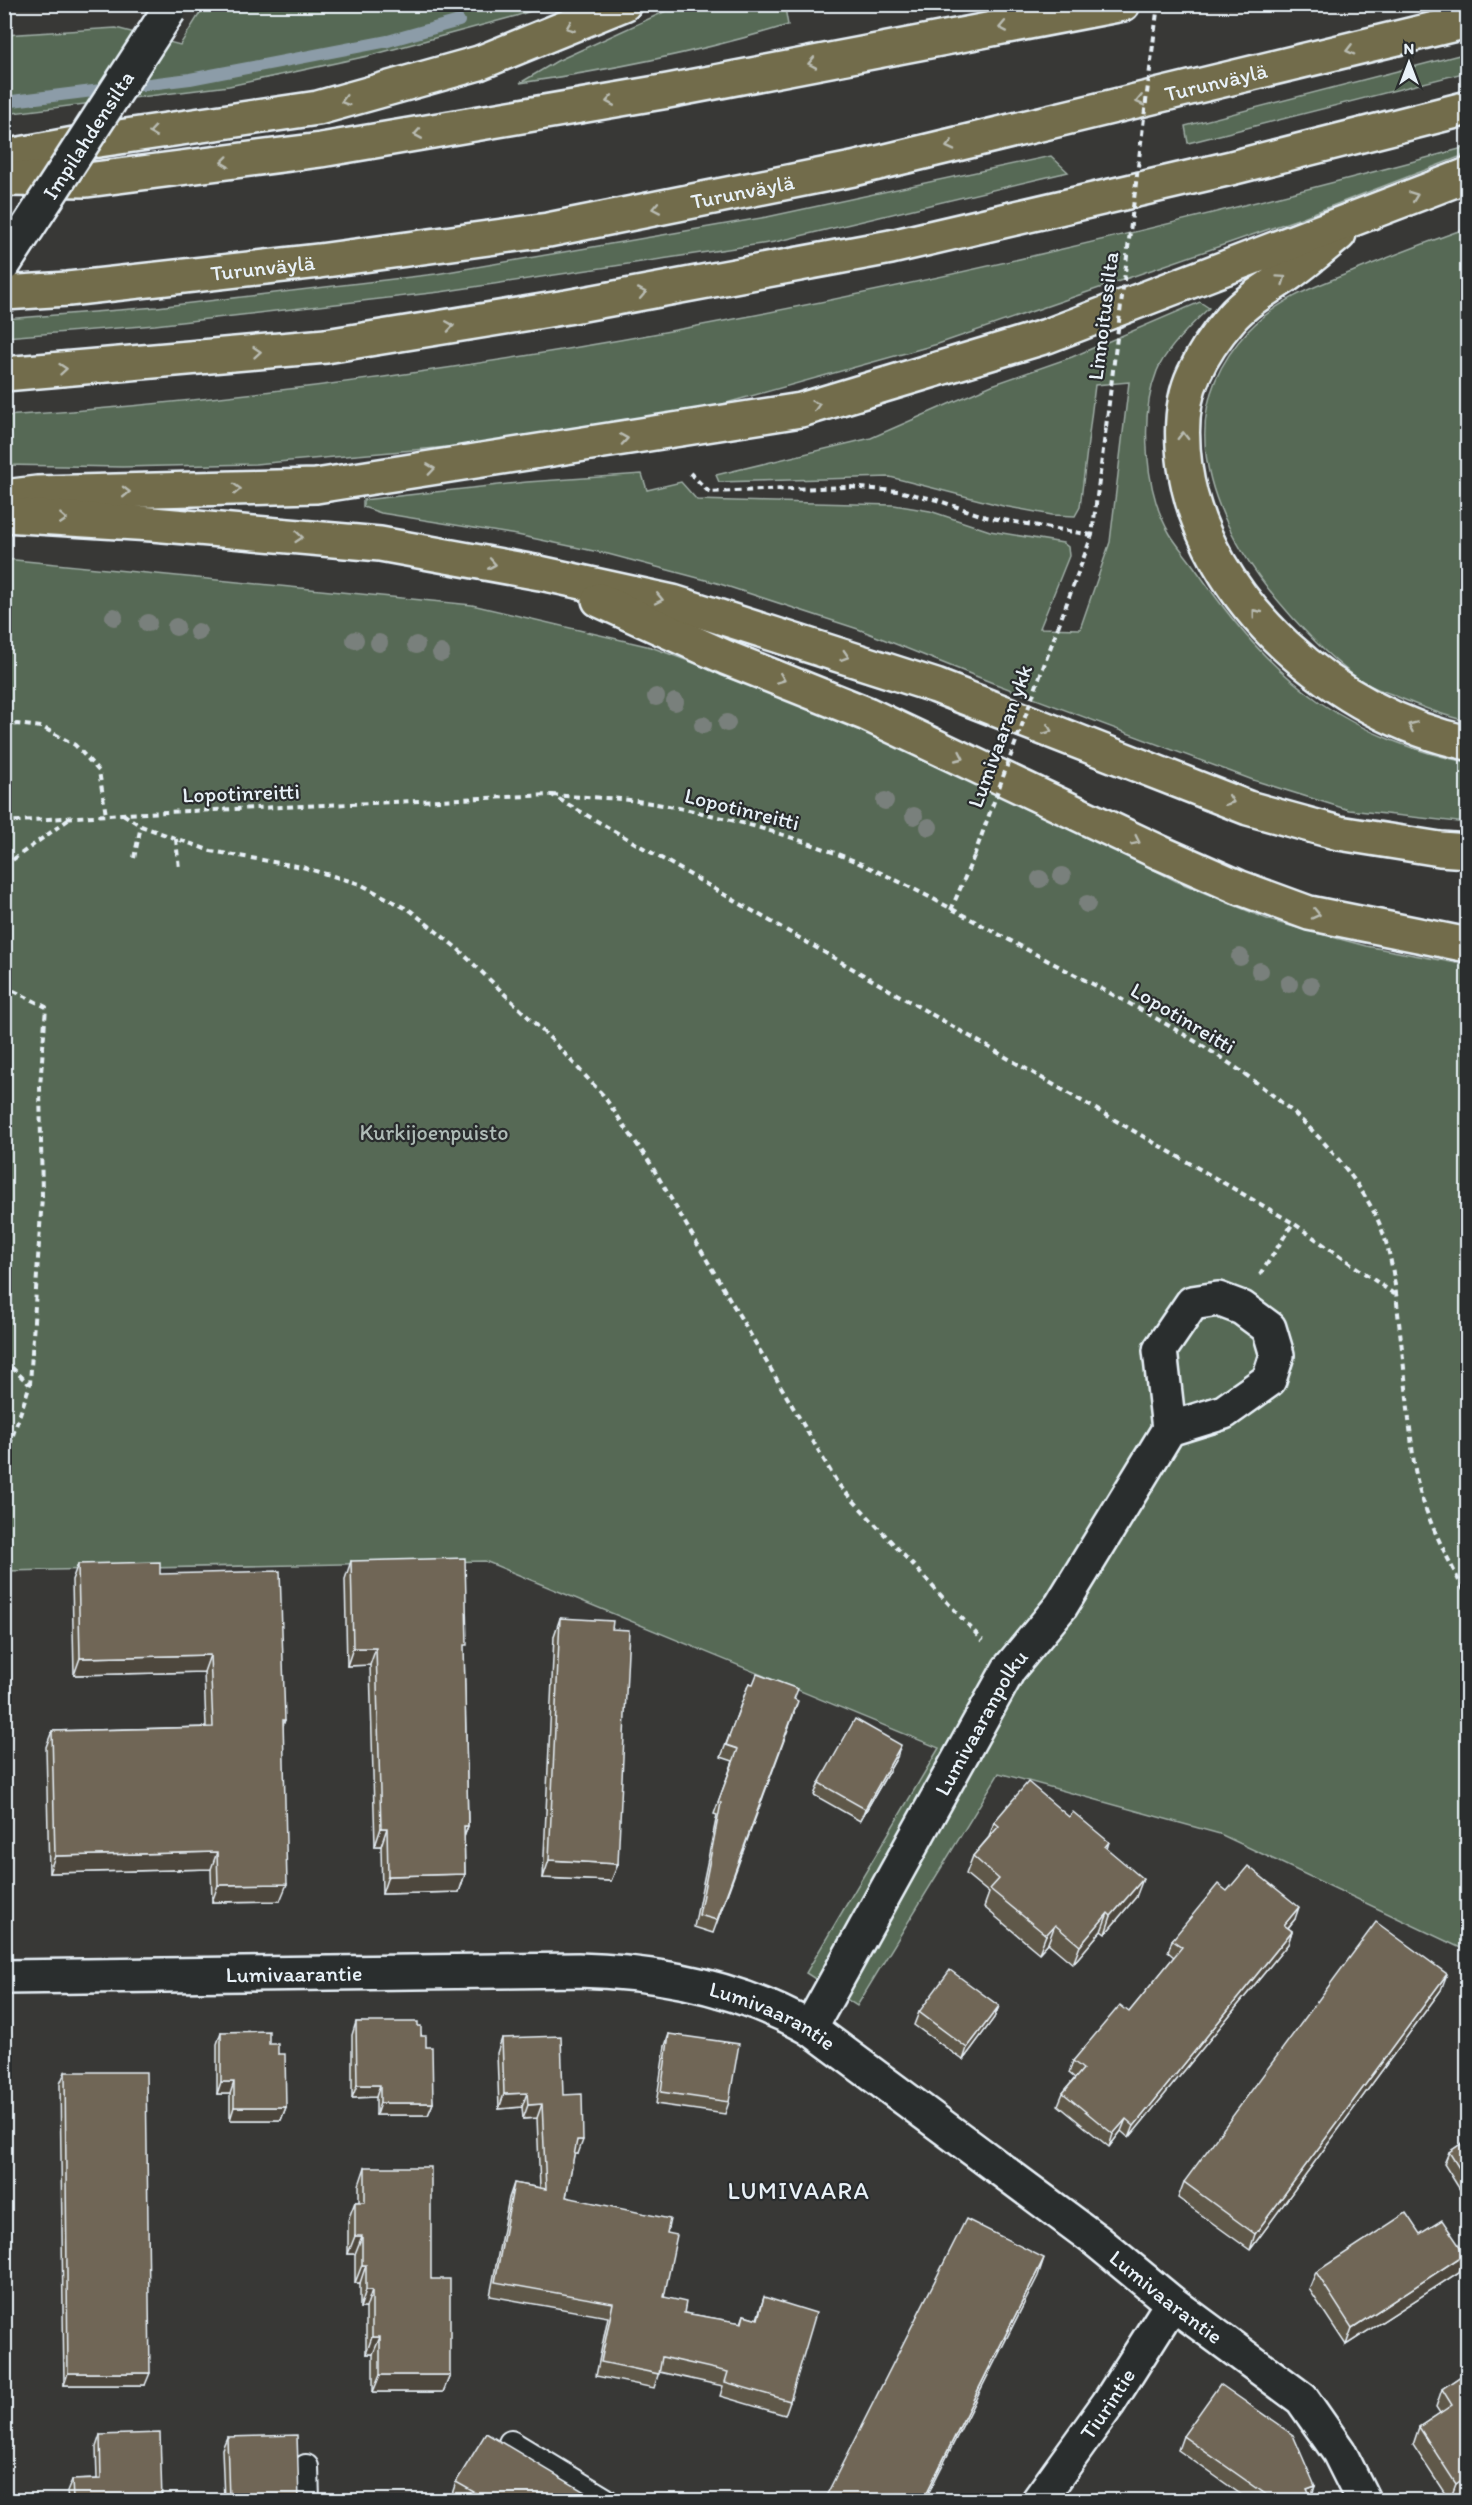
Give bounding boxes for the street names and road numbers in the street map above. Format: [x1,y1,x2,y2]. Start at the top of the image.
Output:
street label: Turunväylä [1162,56,1271,107]
street label: Impilahdensilta [36,65,140,204]
street label: Turunväylä [688,167,797,215]
street label: Turunväylä [209,248,317,287]
street label: Linnoitussilta [1082,250,1124,382]
street label: Lumivaaran ykk [962,660,1039,811]
street label: Lopotinreitti [182,777,300,809]
street label: Lopotinreitti [682,782,802,836]
street label: Lopotinreitti [1126,976,1240,1060]
street label: Lumivaaranpolku [928,1644,1033,1800]
street label: Lumivaarantie [225,1959,362,1988]
street label: Lumivaarantie [707,1975,841,2056]
street label: Lumivaarantie [1104,2244,1228,2350]
street label: Tiurintie [1073,2363,1141,2445]

